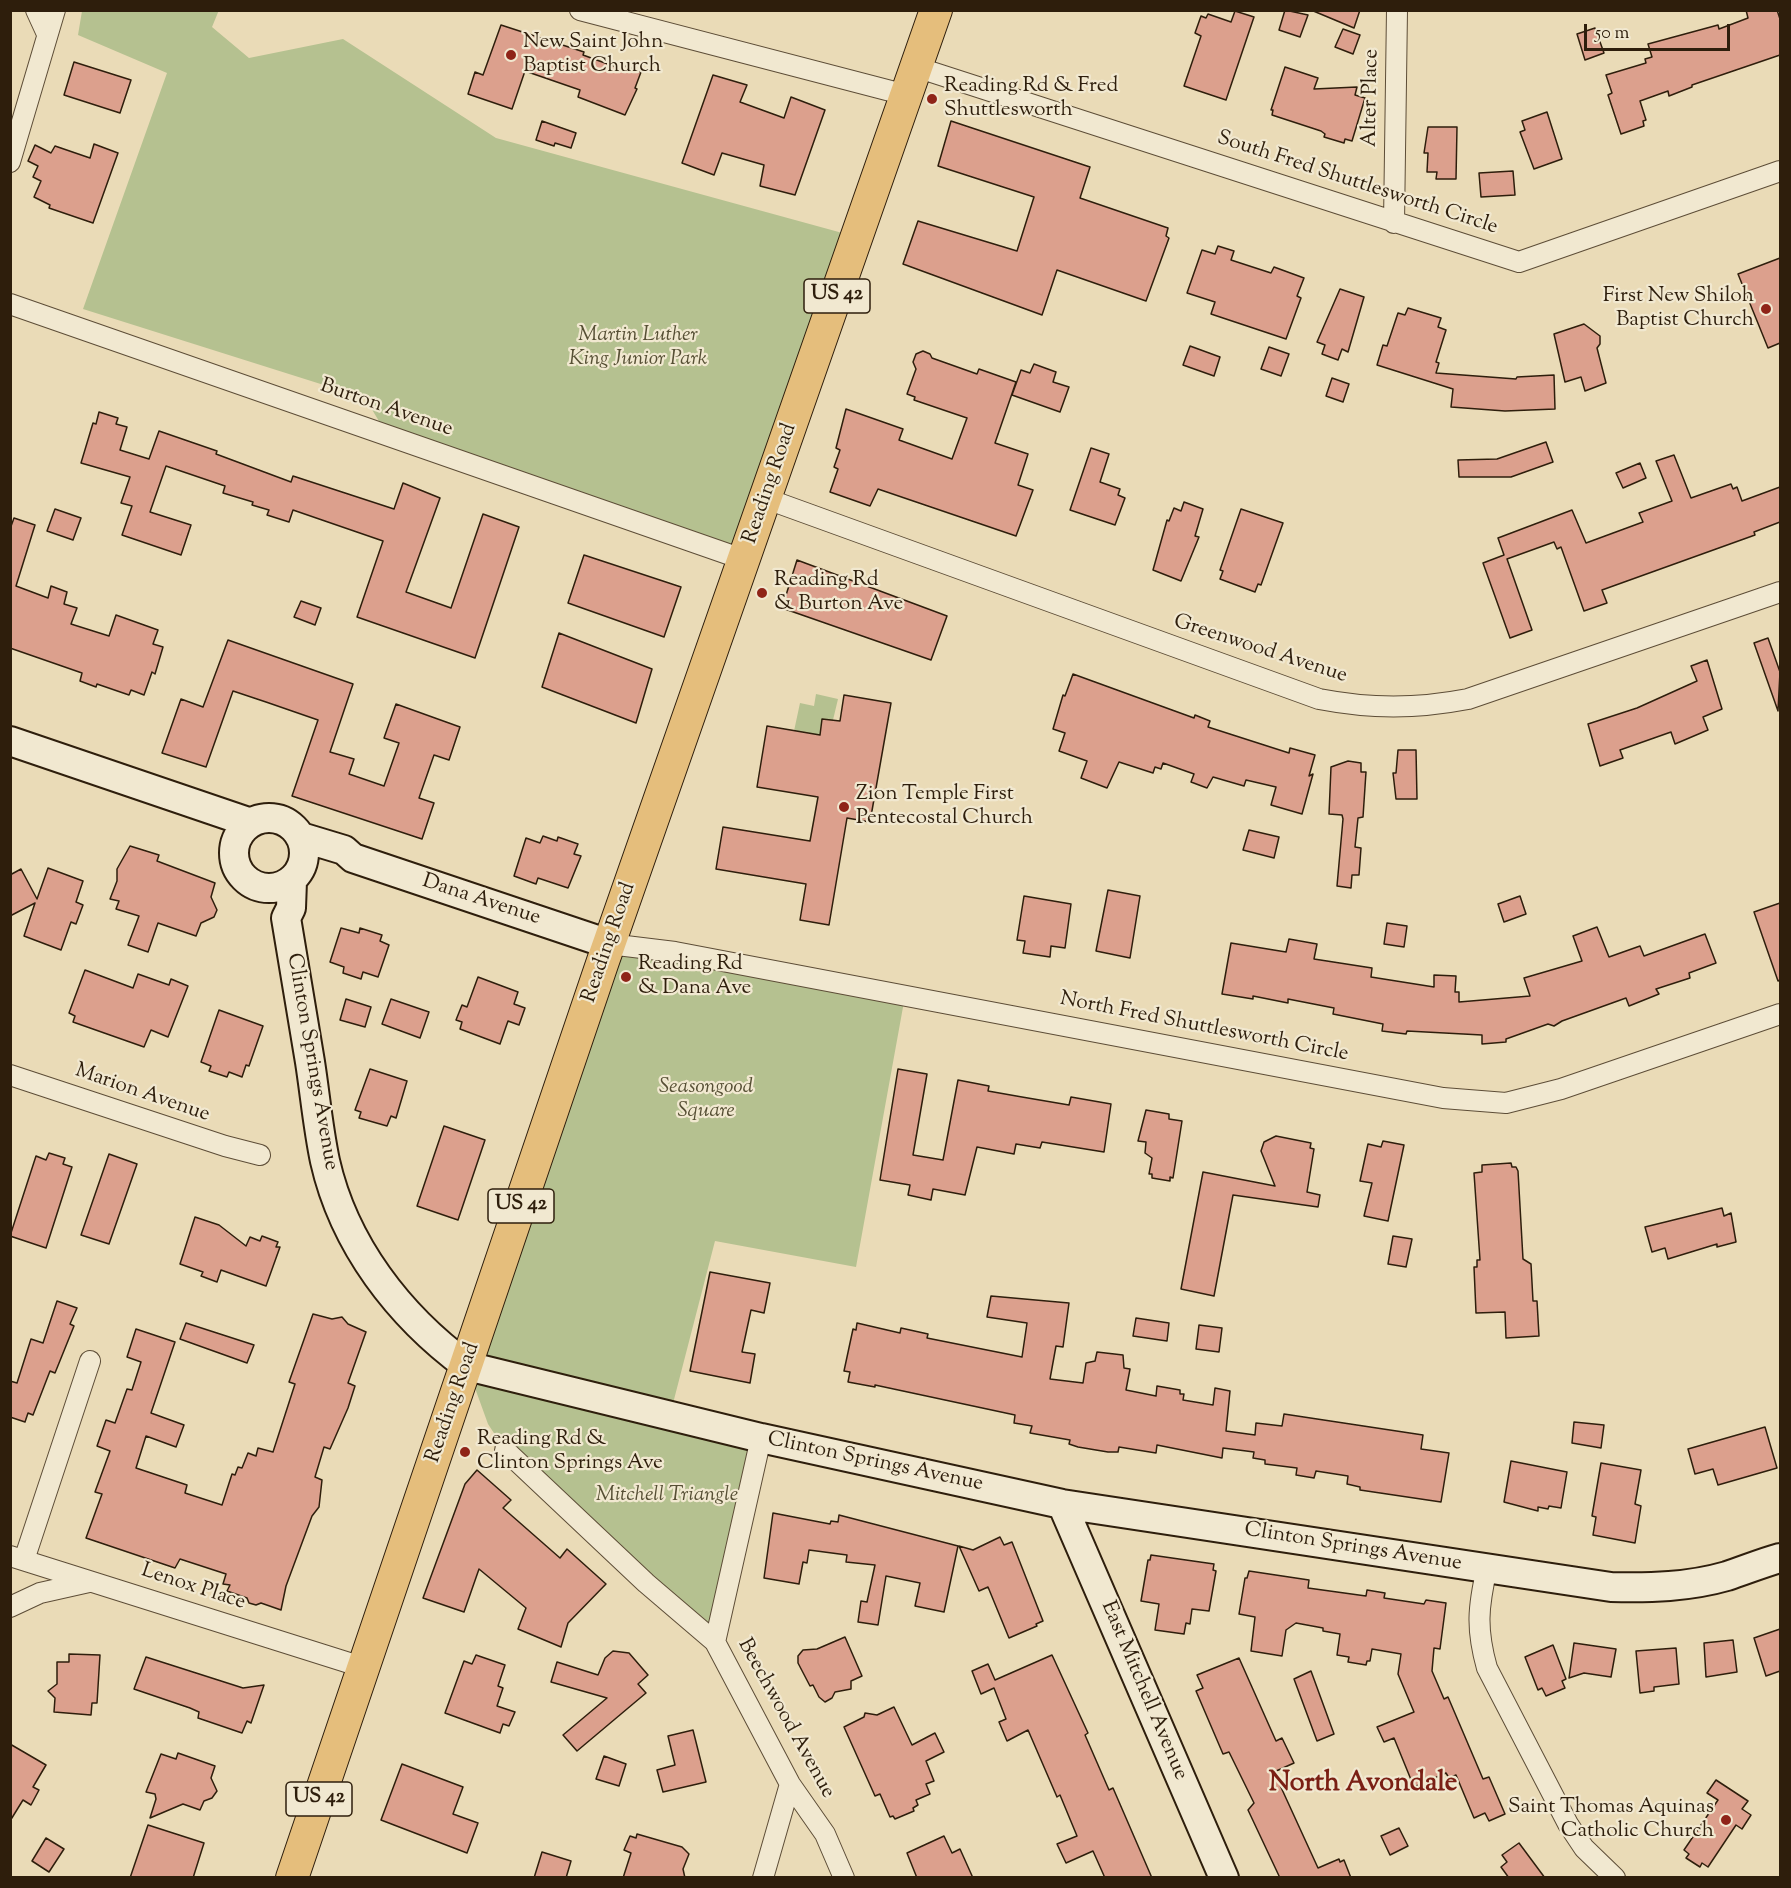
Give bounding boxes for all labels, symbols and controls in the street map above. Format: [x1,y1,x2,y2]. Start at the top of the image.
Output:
scale bar [1587,12,1732,50]
text: 50 m [1595,21,1629,47]
place label: New Saint John Baptist Church [523,30,663,80]
marker: New Saint John Baptist Church [504,48,518,62]
street label: Alter Place [1359,49,1385,147]
place label: Reading Rd & Fred Shuttlesworth [944,74,1118,124]
marker: Reading Rd & Fred Shuttlesworth [925,92,939,106]
street label: South Fred Shuttlesworth Circle [1213,127,1501,241]
road number: US 42 [804,279,870,313]
place label: First New Shiloh Baptist Church [1603,284,1754,334]
marker: First New Shiloh Baptist Church [1759,302,1773,316]
park label: Martin Luther King Junior Park [569,323,707,373]
street label: Burton Avenue [316,374,456,444]
street label: Reading Road [739,421,803,547]
place label: Reading Rd & Burton Ave [774,568,903,618]
marker: Reading Rd & Burton Ave [755,586,769,600]
street label: Greenwood Avenue [1170,610,1350,690]
place label: Zion Temple First Pentecostal Church [856,782,1033,832]
marker: Zion Temple First Pentecostal Church [837,800,851,814]
street label: Dana Avenue [419,870,543,932]
street label: Reading Road [578,880,642,1006]
street label: Clinton Springs Avenue [280,952,342,1172]
place label: Reading Rd & Dana Ave [638,952,751,1002]
marker: Reading Rd & Dana Ave [619,970,633,984]
street label: North Fred Shuttlesworth Circle [1058,988,1350,1068]
street label: Marion Avenue [71,1059,213,1129]
park label: Seasongood Square [659,1075,753,1125]
road number: US 42 [488,1189,554,1223]
street label: Reading Road [422,1340,486,1466]
place label: Reading Rd & Clinton Springs Ave [477,1427,663,1477]
street label: Clinton Springs Avenue [765,1428,985,1498]
marker: Reading Rd & Clinton Springs Ave [458,1445,472,1459]
park label: Mitchell Triangle [596,1483,738,1509]
street label: Clinton Springs Avenue [1242,1518,1464,1578]
street label: Lenox Place [138,1559,248,1617]
street label: East Mitchell Avenue [1094,1598,1192,1784]
street label: Beechwood Avenue [731,1635,839,1803]
district label: North Avondale [1269,1769,1457,1801]
road number: US 42 [286,1782,352,1816]
place label: Saint Thomas Aquinas Catholic Church [1508,1795,1714,1845]
marker: Saint Thomas Aquinas Catholic Church [1719,1813,1733,1827]

